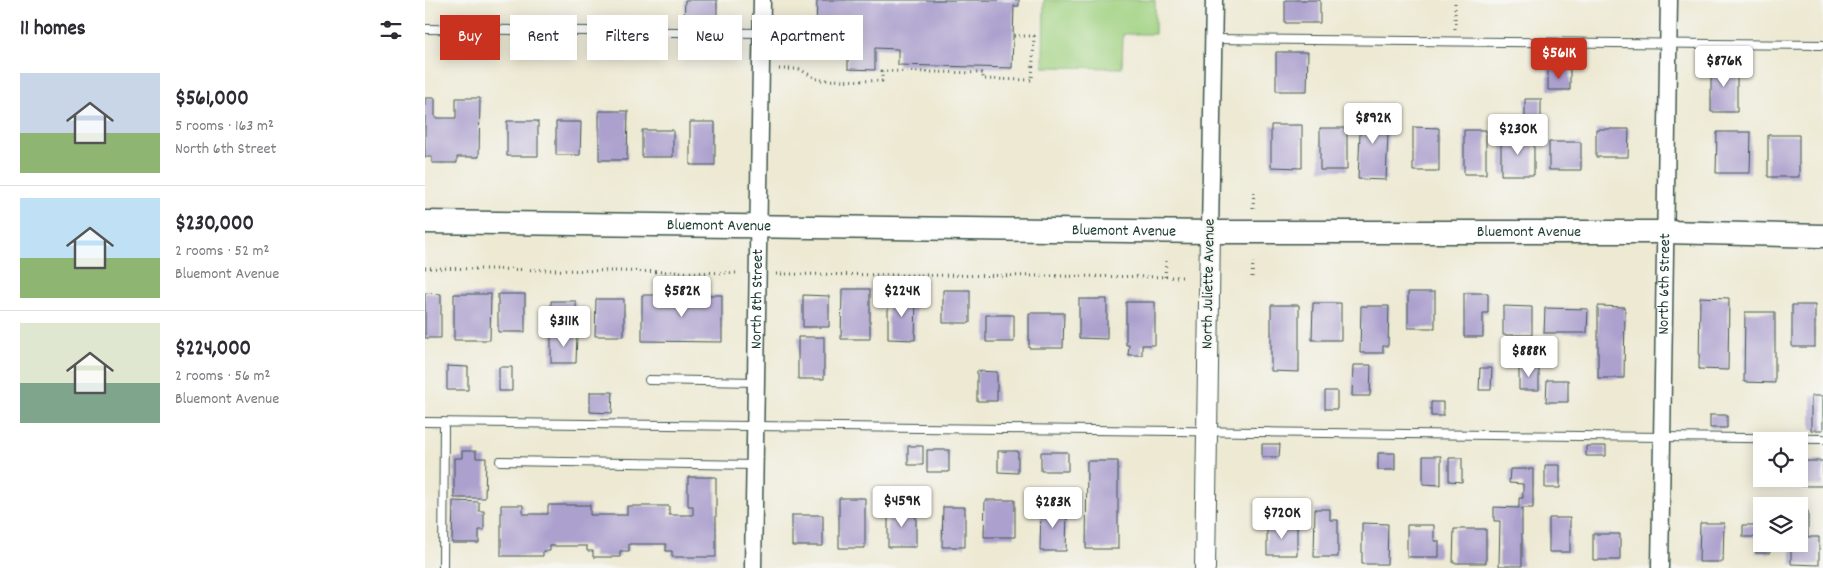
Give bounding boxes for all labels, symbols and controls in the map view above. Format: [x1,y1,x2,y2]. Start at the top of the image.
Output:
text: 11 homes [20,15,85,45]
chip: Buy [440,15,500,60]
chip: Rent [510,15,577,60]
chip: Filters [587,15,668,60]
chip: New [678,15,742,60]
chip: Apartment [752,15,863,60]
icon: filters [377,16,405,44]
pin: $561K [1524,38,1594,80]
text: $561K [1542,42,1576,65]
pin: $876K [1689,46,1759,88]
text: $876K [1706,50,1742,73]
text: $561,000 [175,85,249,115]
icon: home [60,93,120,153]
pin: $892K [1338,102,1408,145]
text: $892K [1355,107,1391,130]
pin: $230K [1483,114,1553,156]
text: 5 rooms · 163 m² [175,115,274,138]
text: $230K [1499,118,1537,141]
text: North 6th Street [175,138,276,161]
text: $230,000 [175,210,254,240]
street label: Bluemont Avenue [667,214,771,238]
icon: home [60,218,120,278]
street label: North Juliette Avenue [1196,218,1222,350]
street label: Bluemont Avenue [1072,219,1176,243]
street label: Bluemont Avenue [1477,221,1581,244]
street label: North 6th Street [1652,233,1677,335]
text: 2 rooms · 52 m² [175,240,269,263]
street label: North 8th Street [745,249,770,349]
text: Bluemont Avenue [175,263,279,286]
pin: $582K [647,276,717,318]
pin: $224K [867,276,937,318]
text: $582K [664,280,700,303]
text: $224K [884,280,920,303]
pin: $311K [529,306,599,348]
text: $311K [549,310,579,333]
text: $224,000 [175,335,251,365]
pin: $888K [1494,336,1564,378]
text: $888K [1512,340,1546,363]
icon: home [60,343,120,403]
text: 2 rooms · 56 m² [175,365,270,388]
text: Bluemont Avenue [175,388,279,411]
map controls [1753,432,1808,552]
button: locate [1753,432,1808,487]
pin: $459K [867,486,937,528]
pin: $283K [1018,486,1088,529]
text: $459K [884,490,920,513]
text: $283K [1035,491,1071,514]
button: layers [1753,497,1808,552]
pin: $720K [1247,498,1317,540]
text: $720K [1263,502,1301,525]

